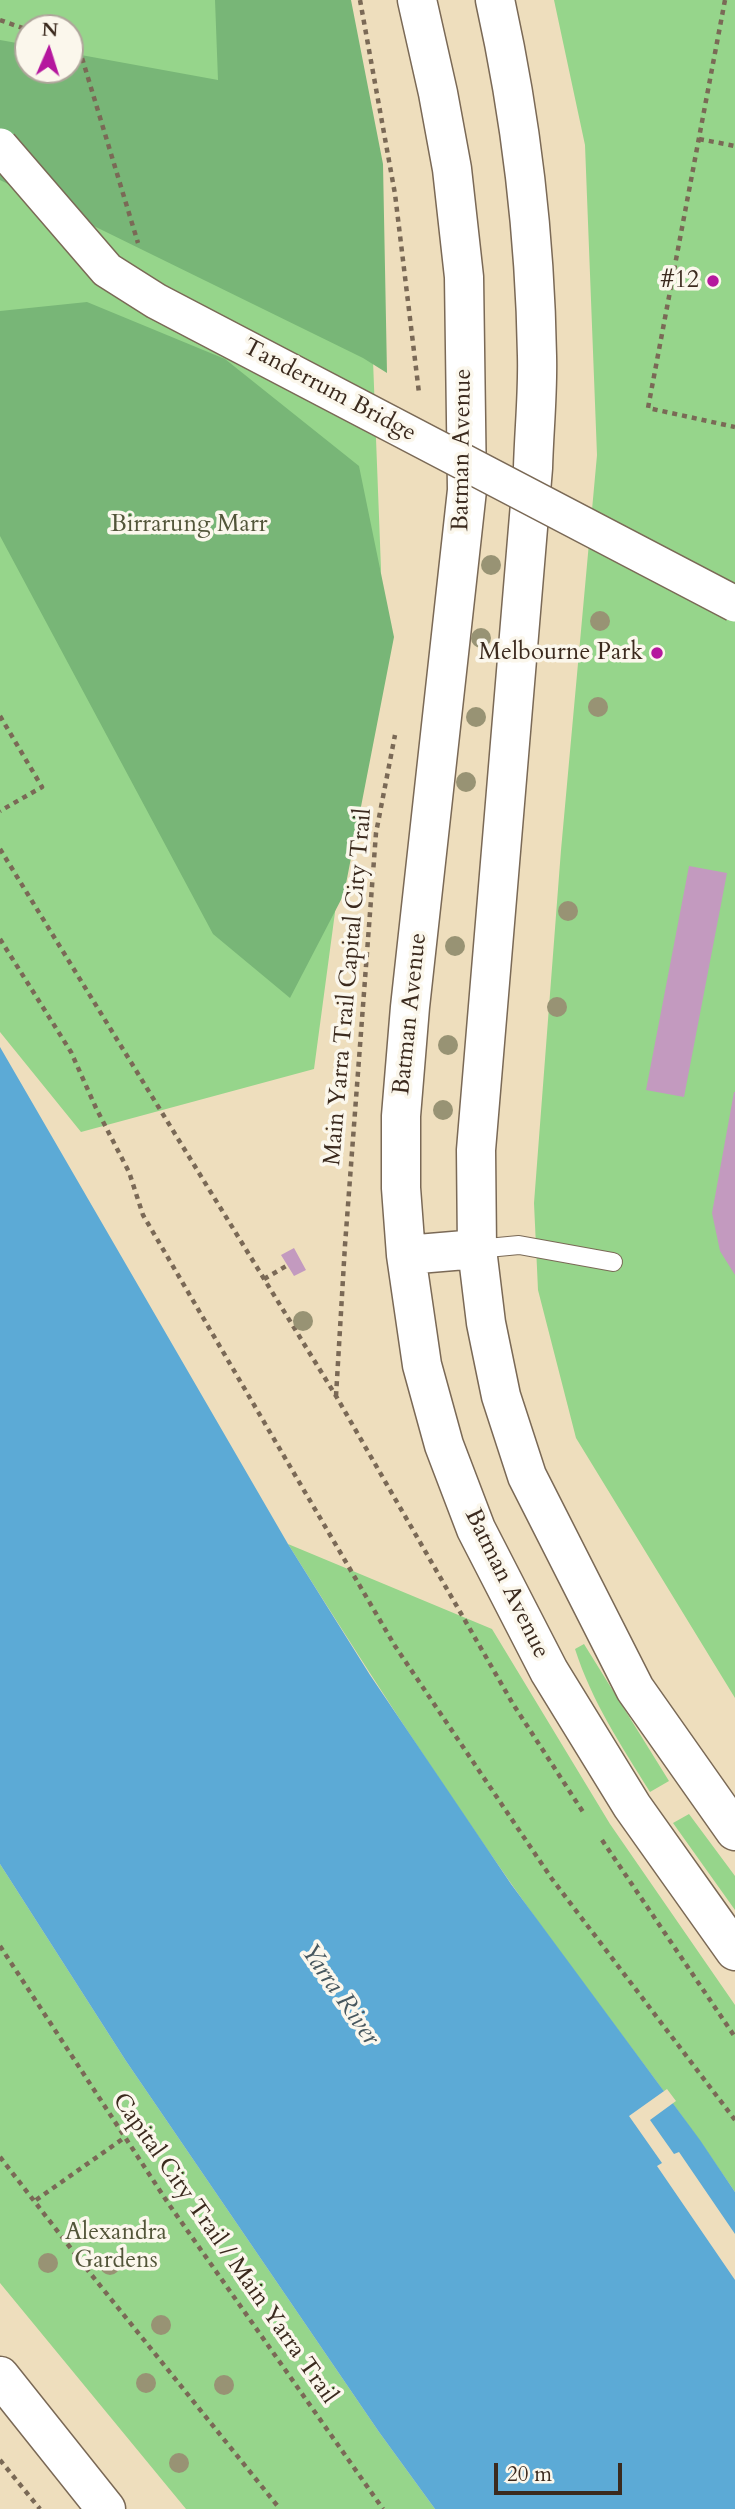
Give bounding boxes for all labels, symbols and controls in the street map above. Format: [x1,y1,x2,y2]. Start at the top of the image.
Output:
north arrow [14,14,84,84]
text: N [41,17,59,43]
place label: #12 [660,267,699,295]
marker: #12 [705,273,721,289]
street label: Tanderrum Bridge [238,333,420,449]
street label: Batman Avenue [447,368,479,532]
park label: Birrarung Marr [111,511,267,539]
place label: Melbourne Park [478,639,643,667]
marker: Melbourne Park [649,645,665,661]
street label: Main Yarra Trail Capital City Trail [319,807,379,1167]
street label: Batman Avenue [388,932,434,1096]
street label: Batman Avenue [457,1505,555,1663]
water label: Yarra River [293,1938,385,2052]
street label: Capital City Trail / Main Yarra Trail [105,2088,343,2410]
park label: Alexandra Gardens [65,2219,167,2275]
scale bar [497,2450,625,2494]
text: 20 m [507,2460,552,2489]

